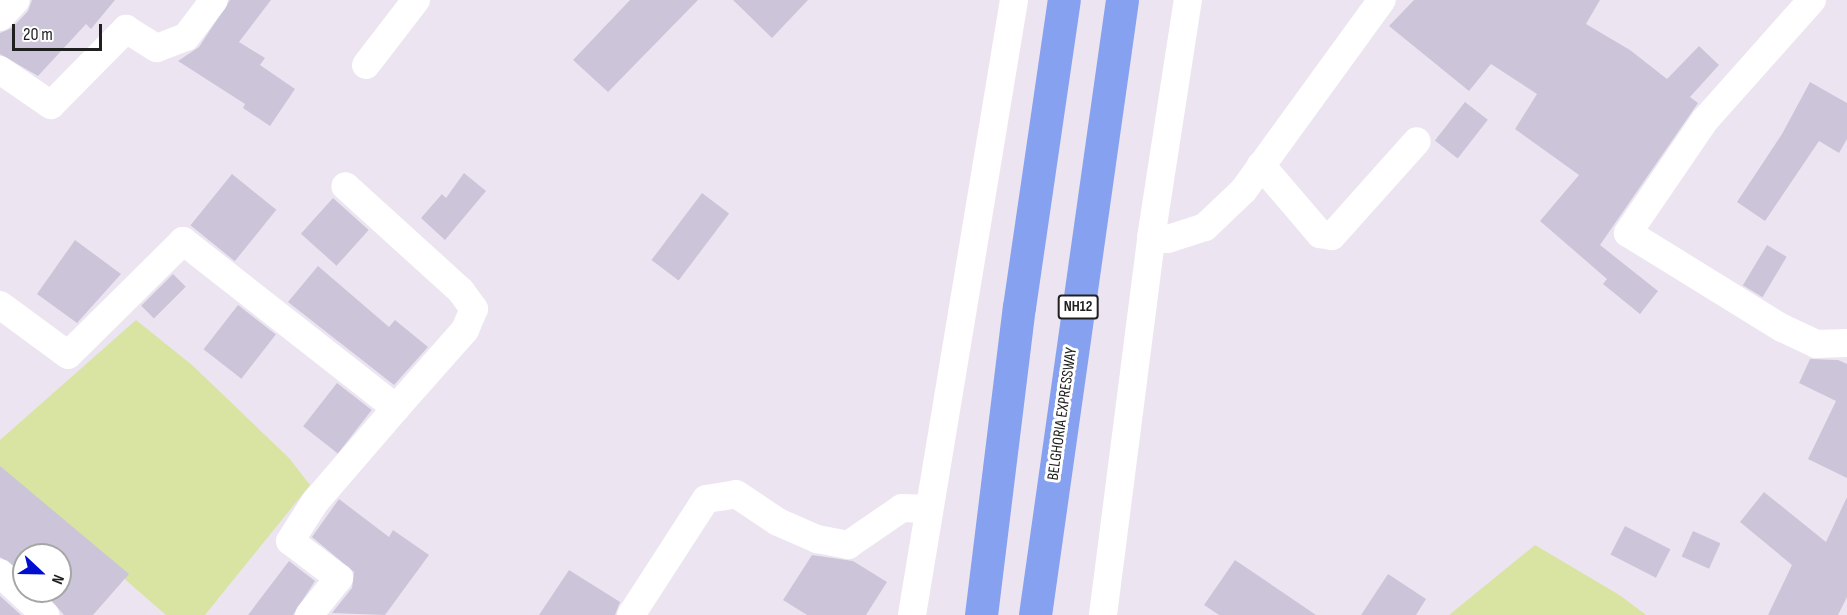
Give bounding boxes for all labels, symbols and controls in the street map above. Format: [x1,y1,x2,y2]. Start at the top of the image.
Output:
scale bar [15,12,105,50]
text: 20 m [23,24,53,45]
road number: NH12 [1057,295,1099,319]
street label: BELGHORIA EXPRESSWAY [1044,346,1082,482]
north arrow [12,543,72,603]
text: N [47,572,68,587]

